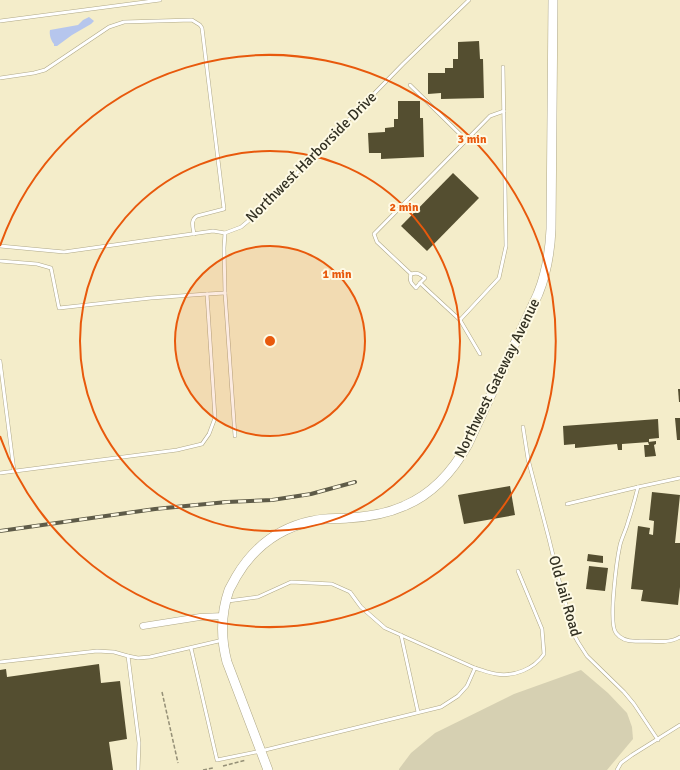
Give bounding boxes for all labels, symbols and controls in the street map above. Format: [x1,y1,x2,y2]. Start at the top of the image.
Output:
street label: Northwest Harborside Drive [242,88,380,226]
text: 3 min [458,132,487,147]
text: 2 min [390,200,419,215]
text: 1 min [323,267,352,282]
street label: Northwest Gateway Avenue [451,295,543,461]
centre of rings [263,334,277,348]
street label: Old Jail Road [545,553,585,639]

